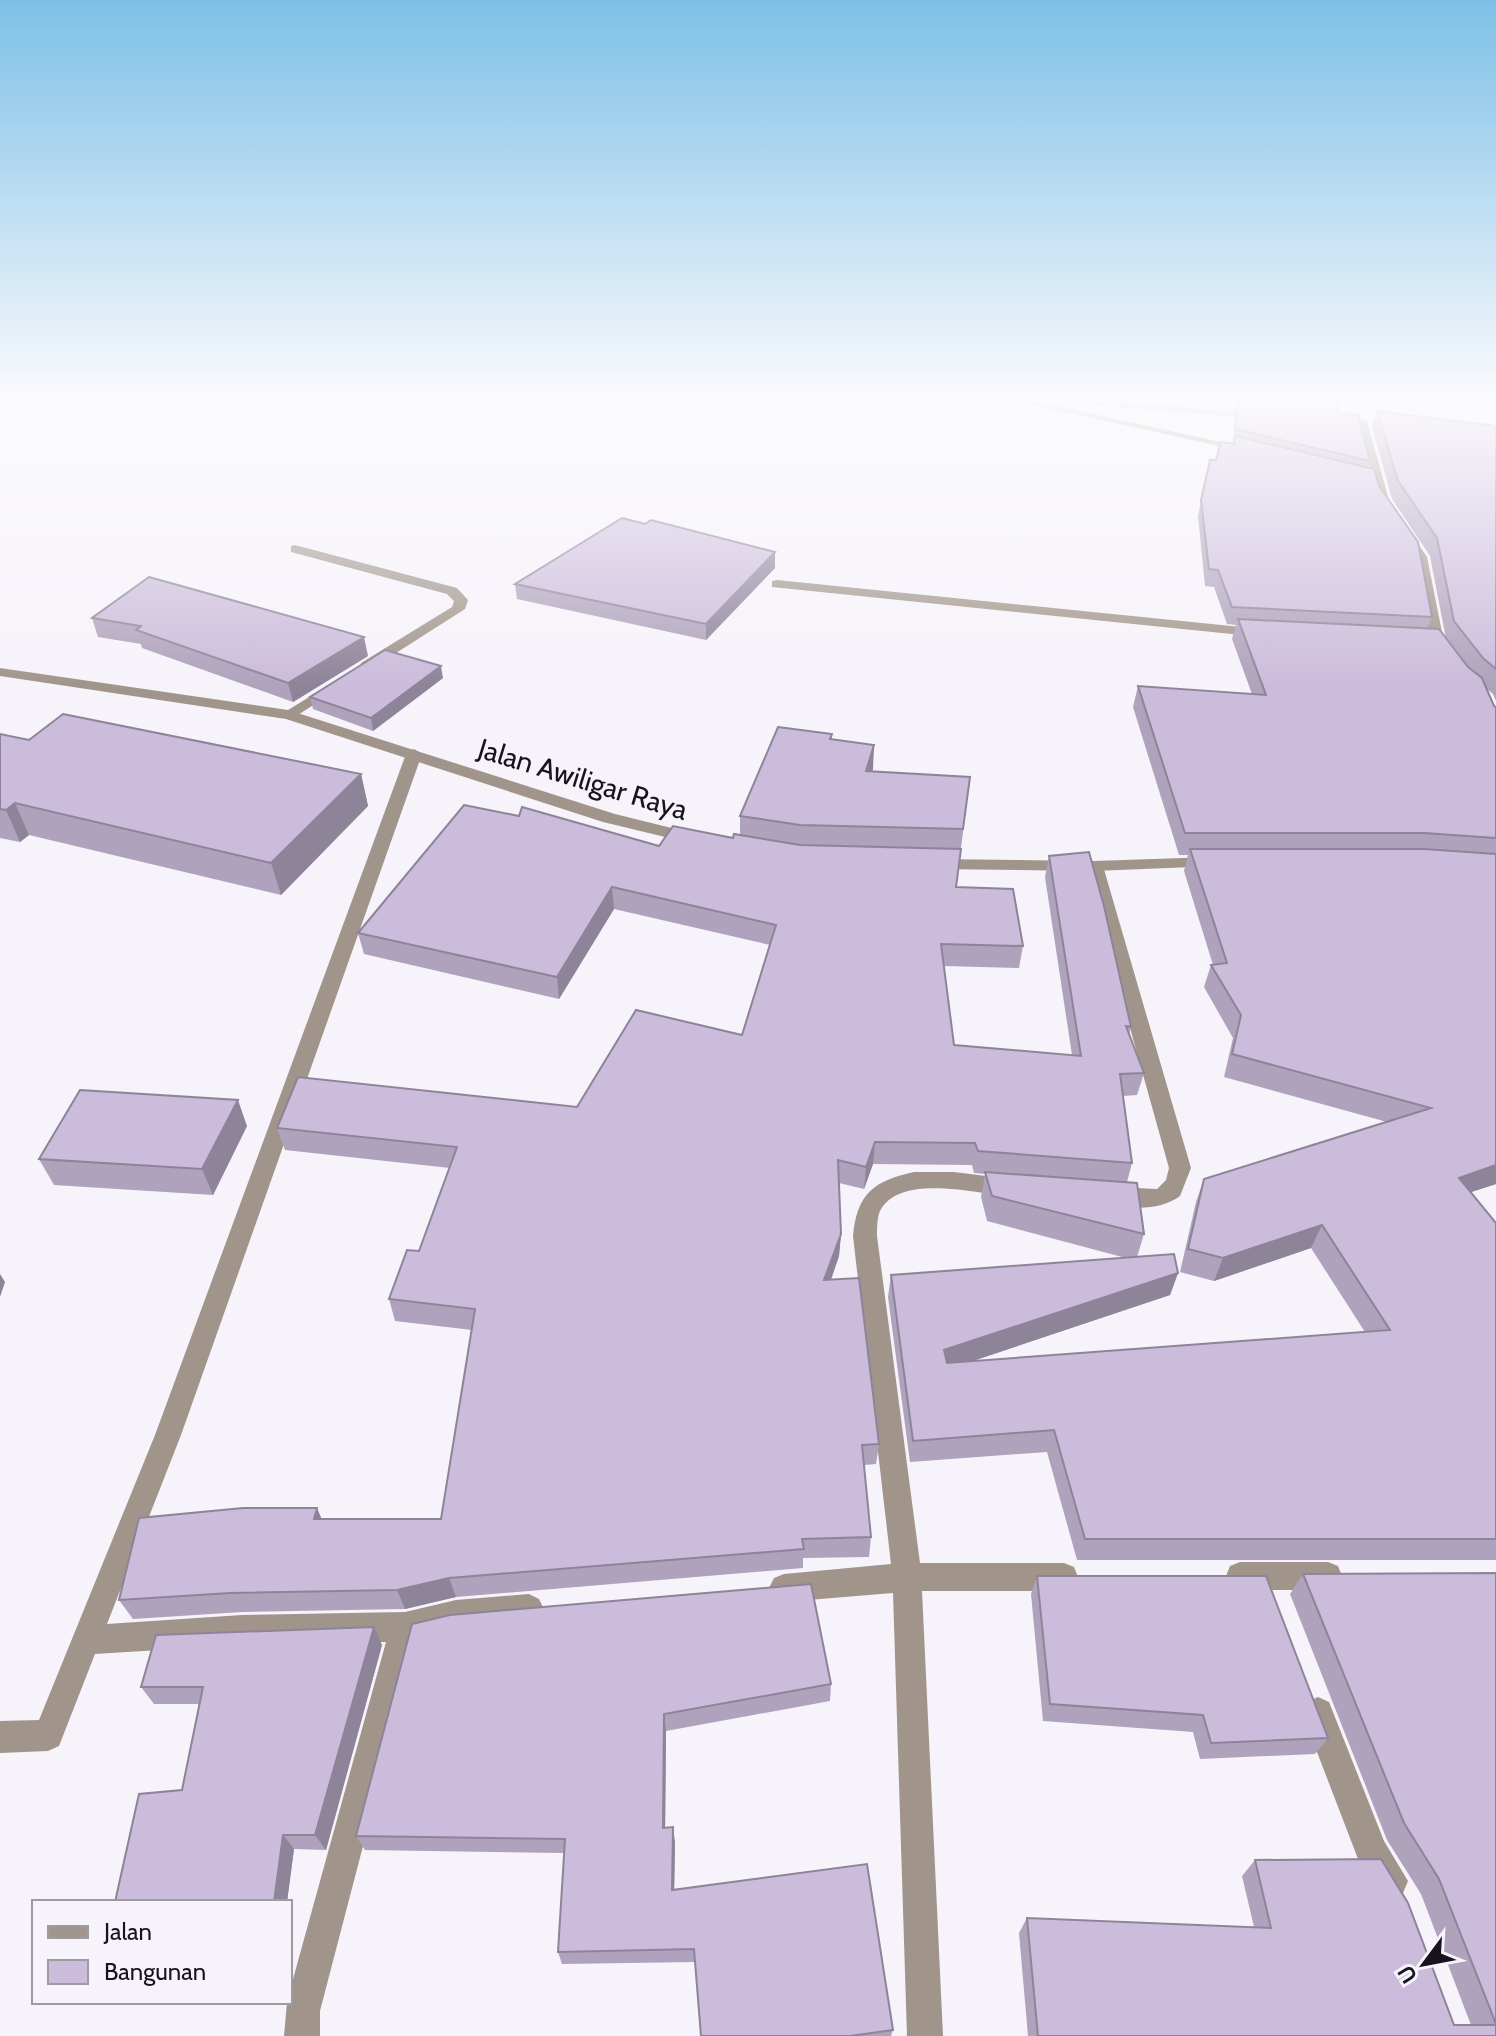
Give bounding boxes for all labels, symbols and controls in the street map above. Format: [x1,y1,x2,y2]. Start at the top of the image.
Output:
street label: Jalan Awiligar Raya [473,731,692,827]
legend [32,1900,292,2004]
text: Jalan [103,1917,152,1946]
north arrow [1384,1924,1464,2004]
text: Bangunan [104,1957,206,1986]
text: U [1392,1960,1423,1988]

